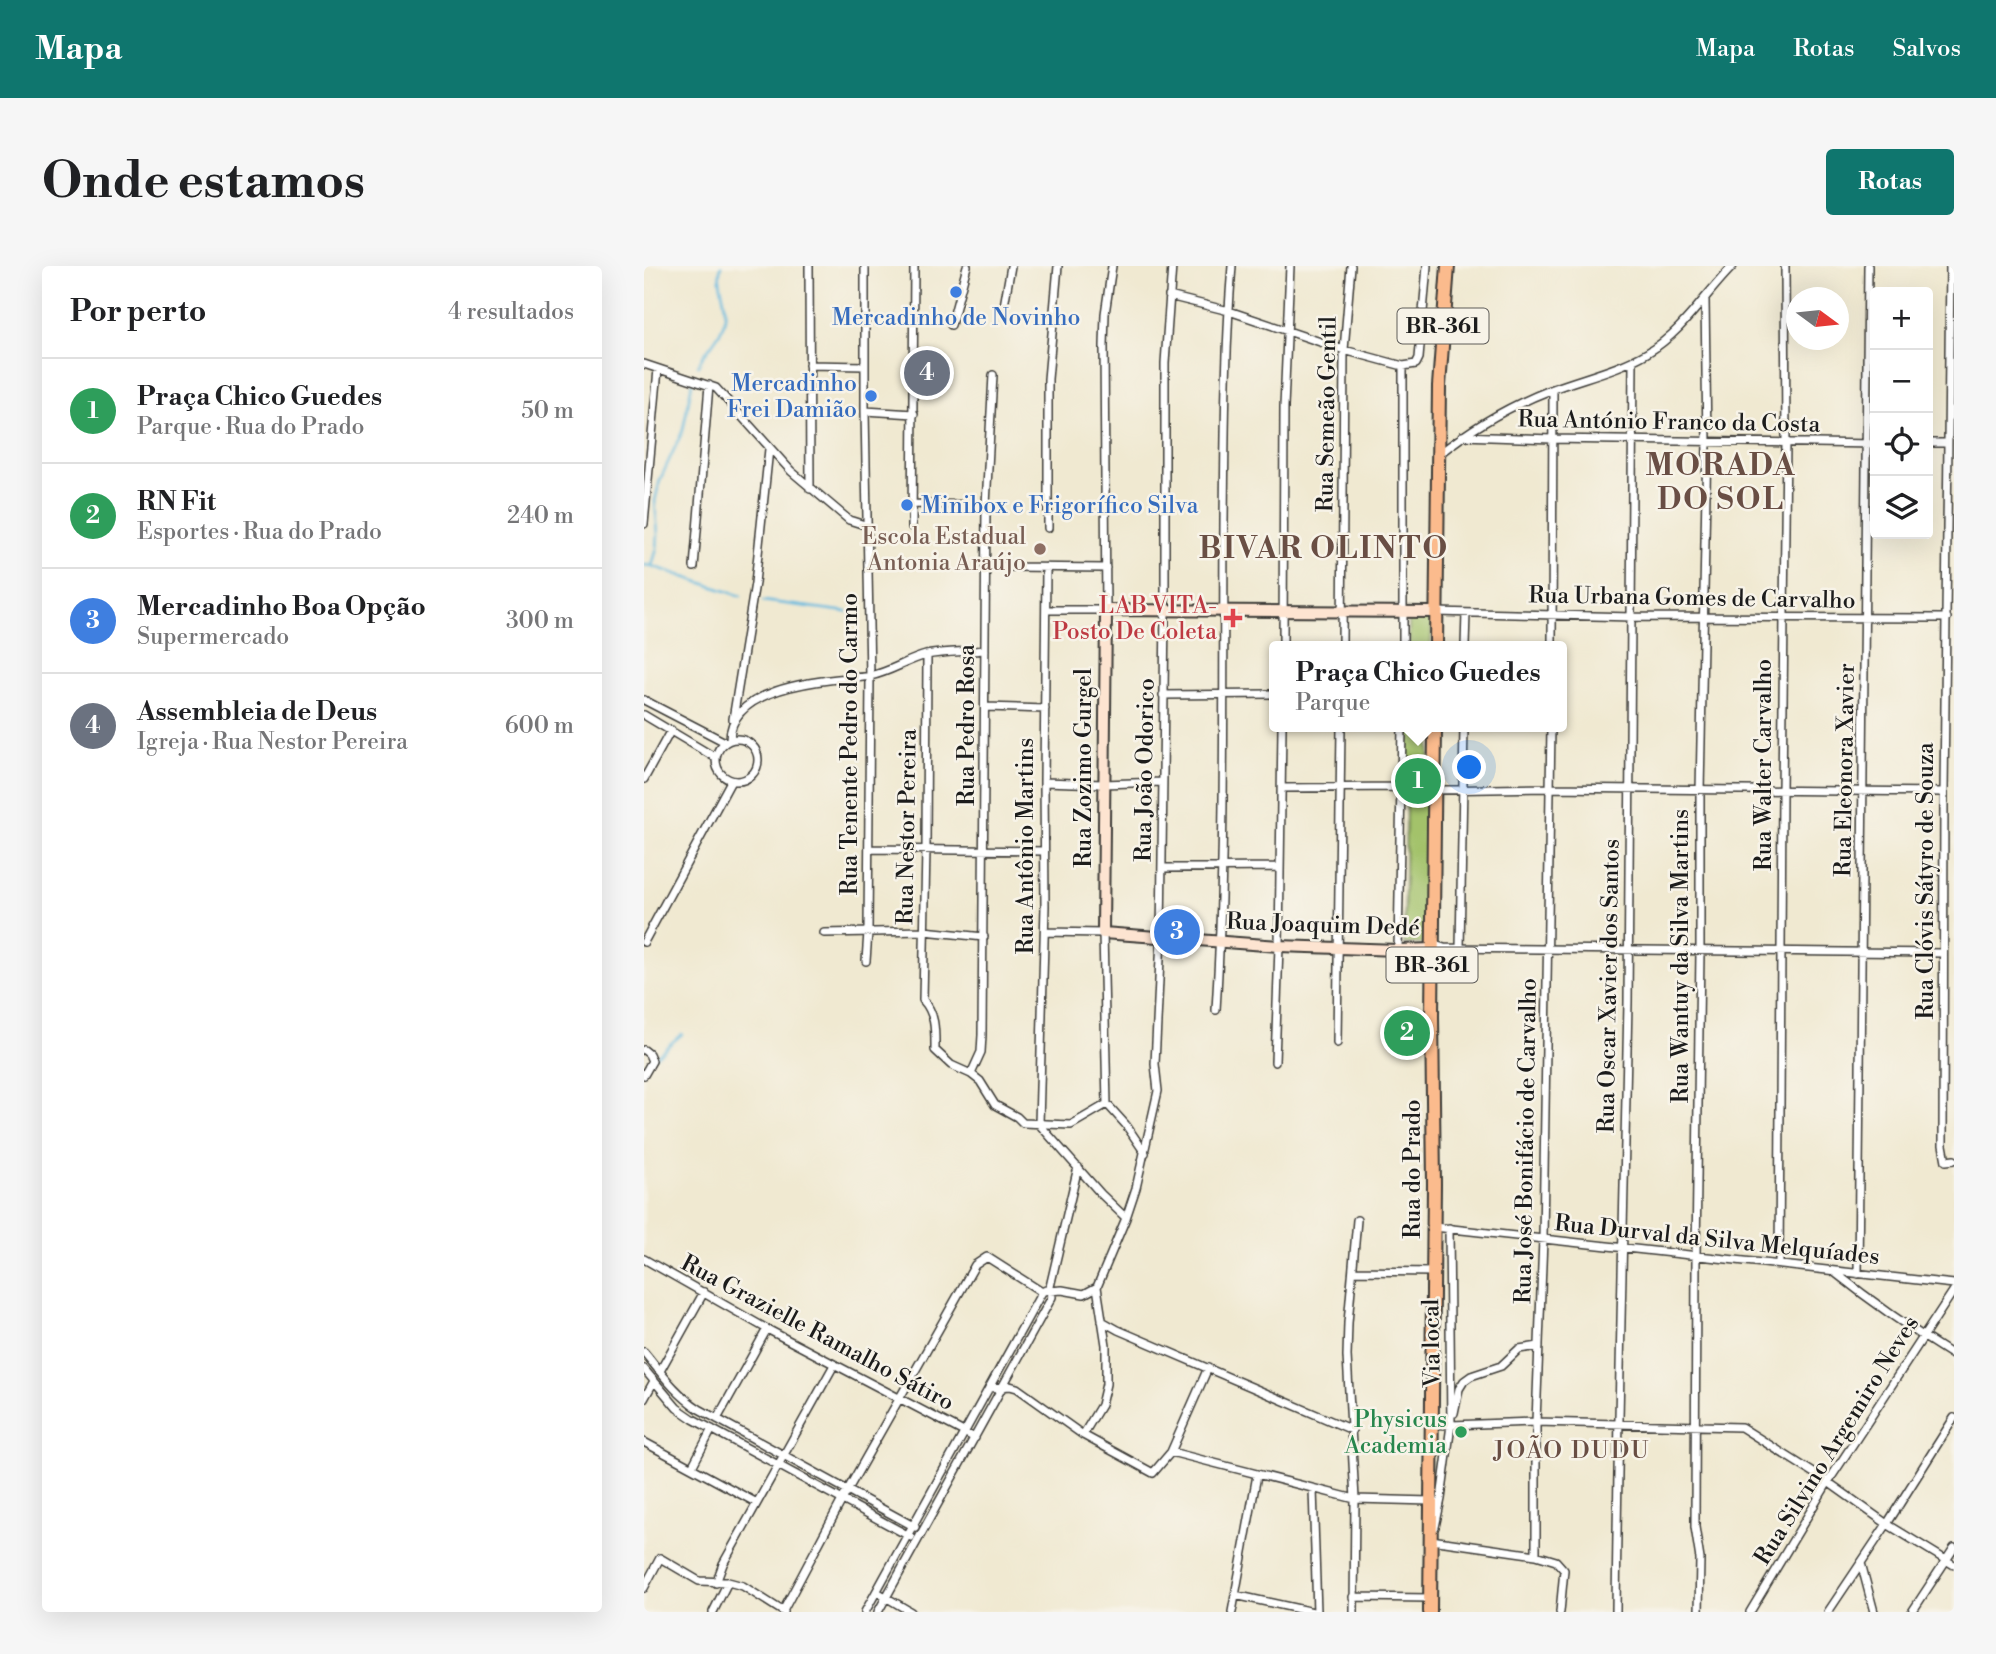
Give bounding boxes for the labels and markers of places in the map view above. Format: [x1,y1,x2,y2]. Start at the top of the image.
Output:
marker: Mercadinho de Novinho [948,284,964,300]
place label: Mercadinho de Novinho [832,304,1080,332]
pin: 4 [904,347,950,399]
place label: Mercadinho Frei Damião [727,370,857,424]
marker: Mercadinho Frei Damião [863,388,879,404]
place label: Minibox e Frigorífico Silva [921,492,1199,520]
marker: Minibox e Frigorífico Silva [899,497,915,513]
place label: Escola Estadual Antonia Araújo [861,523,1026,577]
marker: Escola Estadual Antonia Araújo [1032,541,1048,557]
place label: LAB VITA- Posto De Coleta [1053,592,1217,646]
marker: LAB VITA- Posto De Coleta [1223,608,1243,628]
pin: 1 [1395,755,1441,807]
pin: 3 [1154,906,1200,958]
pin: 2 [1384,1007,1430,1059]
place label: Physicus Academia [1344,1406,1447,1460]
marker: Physicus Academia [1453,1424,1469,1440]

